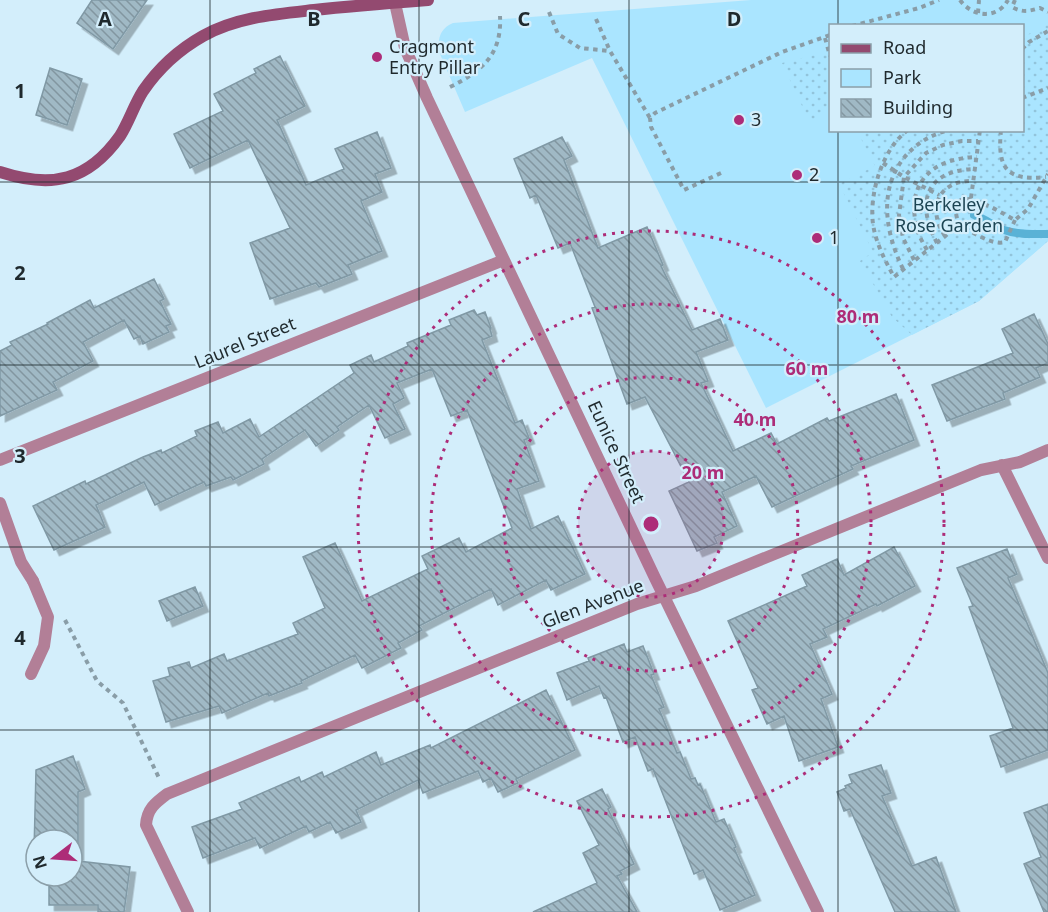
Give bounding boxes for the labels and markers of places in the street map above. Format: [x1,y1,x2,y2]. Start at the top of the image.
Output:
place label: Cragmont Entry Pillar [389,34,481,79]
marker: Cragmont Entry Pillar [370,50,384,64]
place label: 3 [751,107,761,131]
marker: 3 [732,113,746,127]
place label: 2 [809,162,819,186]
marker: 2 [790,168,804,182]
place label: 1 [829,225,839,249]
marker: 1 [810,231,824,245]
centre of rings [641,514,661,534]

